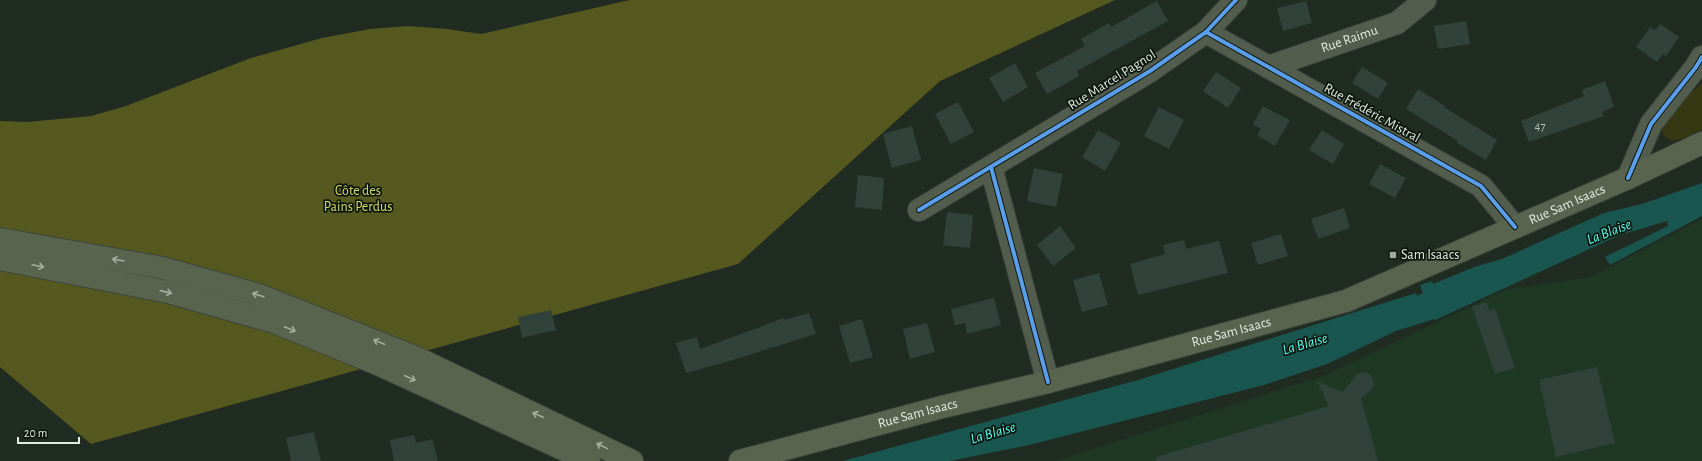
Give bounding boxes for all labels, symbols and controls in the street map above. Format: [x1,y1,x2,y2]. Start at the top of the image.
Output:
street label: Rue Raimu [1319,23,1380,55]
street label: Rue Marcel Pagnol [1066,47,1158,113]
street label: Rue Frédéric Mistral [1322,81,1422,145]
house number: 47 [1535,120,1545,132]
street label: Rue Sam Isaacs [1527,182,1607,227]
park label: Côte des Pains Perdus [324,184,392,214]
water label: La Blaise [1585,217,1634,247]
place label: Sam Isaacs [1401,248,1459,262]
marker: Sam Isaacs [1388,250,1398,260]
one-way arrow [112,256,125,264]
one-way arrow [32,262,45,270]
one-way arrow [159,288,172,296]
one-way arrow [252,291,265,298]
street label: Rue Sam Isaacs [1190,315,1273,350]
one-way arrow [284,325,296,333]
water label: La Blaise [1281,330,1330,358]
one-way arrow [373,338,385,346]
one-way arrow [404,375,416,383]
street label: Rue Sam Isaacs [876,397,959,431]
one-way arrow [532,411,544,418]
scale bar [18,419,79,445]
water label: La Blaise [969,419,1018,447]
text: 20 m [24,427,47,439]
one-way arrow [597,442,609,449]

